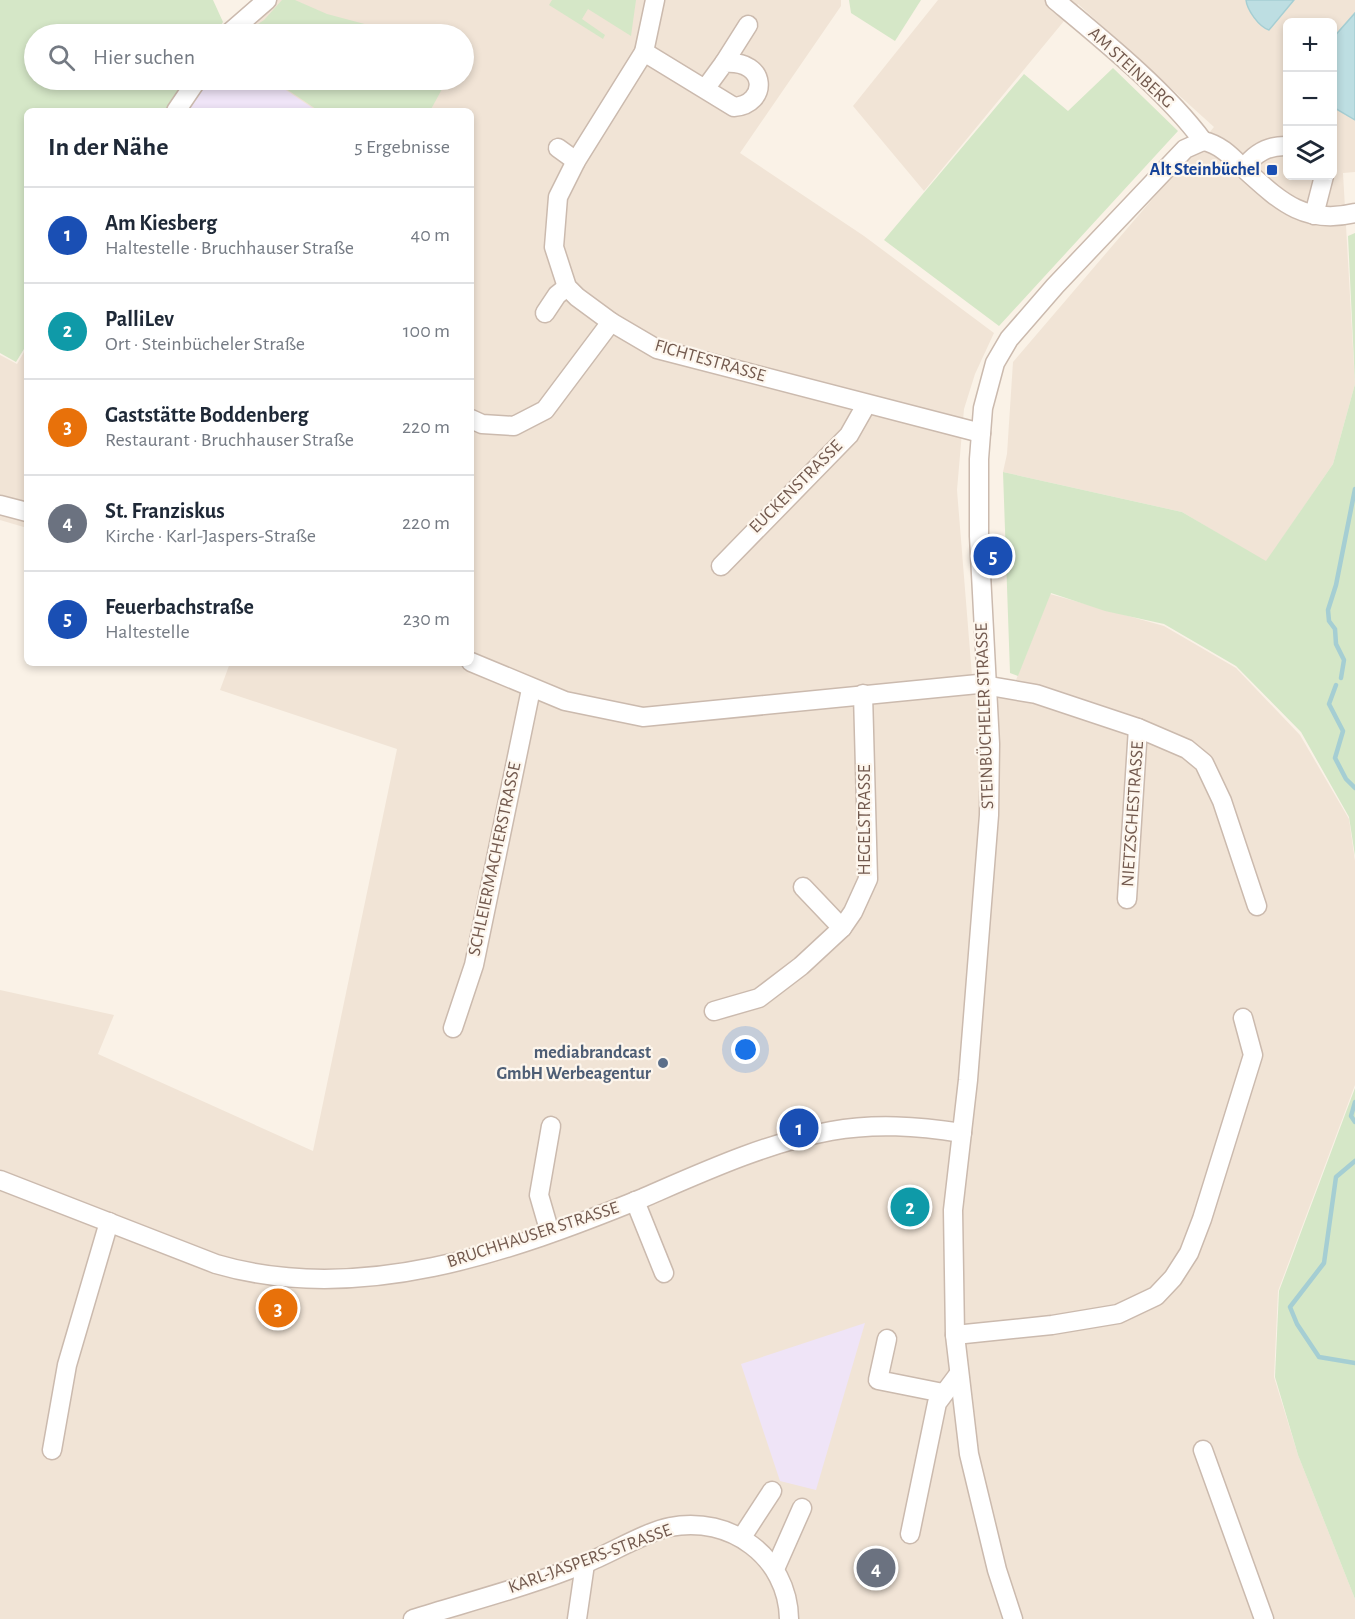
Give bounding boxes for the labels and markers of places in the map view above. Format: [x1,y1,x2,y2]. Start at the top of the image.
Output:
place label: Alt Steinbüchel [1149,161,1260,179]
marker: Alt Steinbüchel [1265,163,1279,177]
pin: 5 [974,534,1012,578]
place label: mediabrandcast GmbH Werbeagentur [497,1044,652,1083]
marker: mediabrandcast GmbH Werbeagentur [656,1056,670,1070]
pin: 1 [780,1106,818,1150]
pin: 2 [890,1184,930,1230]
pin: 3 [258,1286,298,1330]
pin: 4 [856,1546,896,1590]

